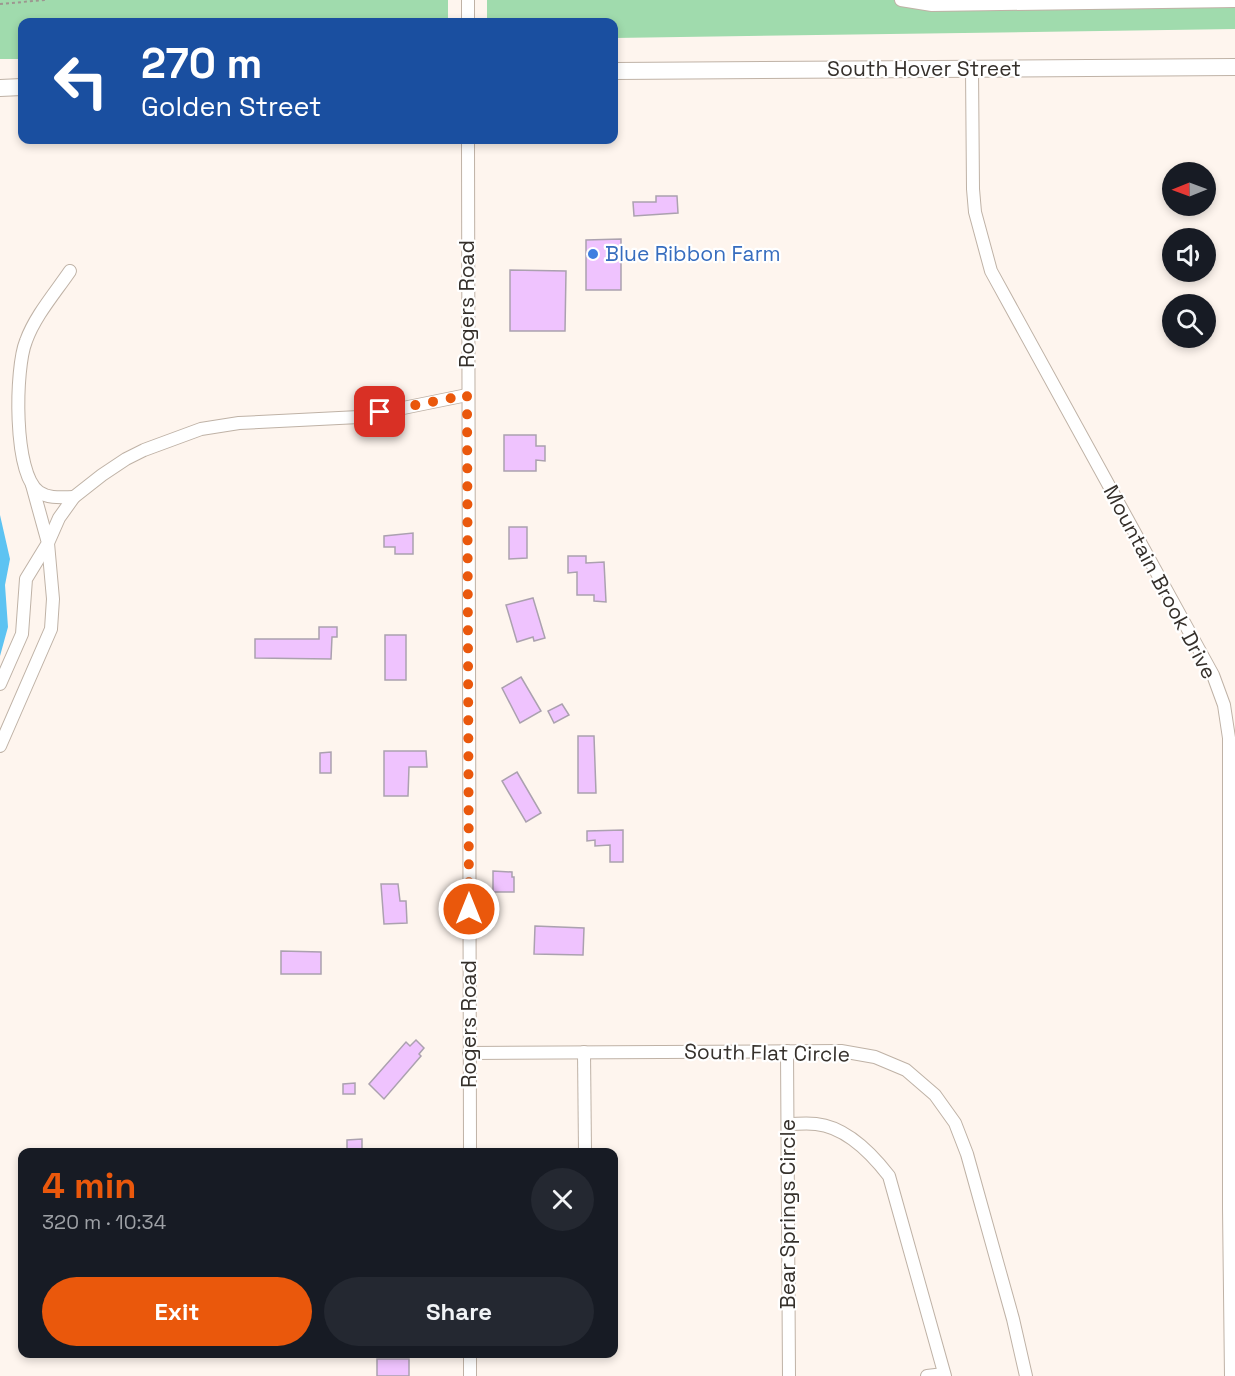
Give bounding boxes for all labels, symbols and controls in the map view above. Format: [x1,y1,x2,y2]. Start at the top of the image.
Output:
text: 270 m [141,37,262,90]
icon: left [42,42,120,120]
street label: South Hover Street [827,55,1021,82]
text: Golden Street [141,89,322,124]
north arrow [1162,162,1216,216]
map controls [1162,162,1216,348]
button: sound [1162,228,1216,282]
street label: Rogers Road [453,240,480,368]
place label: Blue Ribbon Farm [605,240,781,267]
marker: Blue Ribbon Farm [586,247,600,261]
button: search [1162,294,1216,348]
pin [354,386,405,437]
icon: arrive [363,395,396,428]
street label: Mountain Brook Drive [1098,480,1223,683]
position arrow [437,877,501,941]
street label: Rogers Road [455,960,482,1088]
street label: South Flat Circle [684,1038,850,1067]
street label: Bear Springs Circle [774,1119,801,1309]
text: 4 min [42,1163,137,1209]
button: close [531,1168,594,1231]
text: 320 m · 10:34 [42,1209,166,1235]
button: Exit [42,1277,312,1346]
button: Share [324,1277,594,1346]

